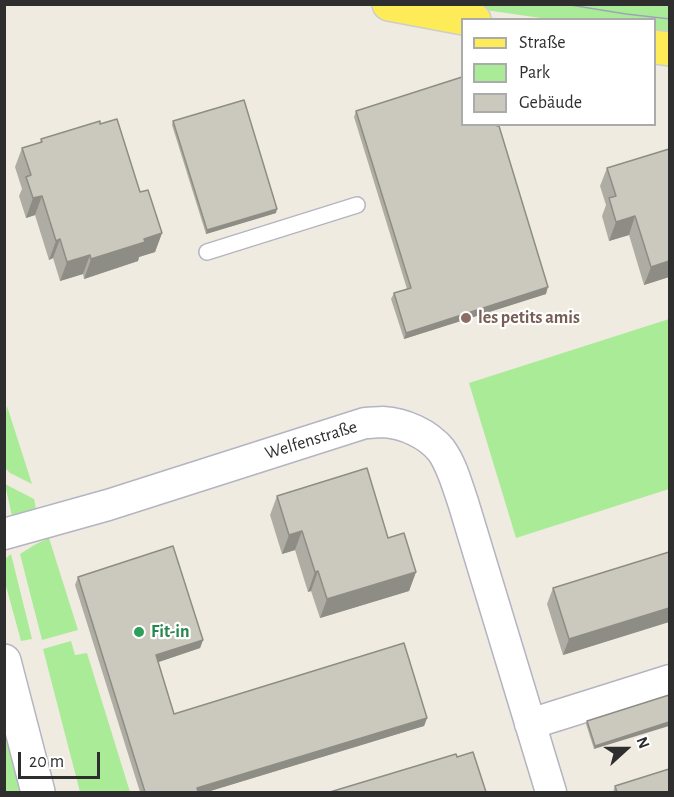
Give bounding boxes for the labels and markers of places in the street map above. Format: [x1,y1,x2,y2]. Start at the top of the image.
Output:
place label: les petits amis [478,307,580,329]
marker: les petits amis [459,311,473,325]
place label: Fit-in [151,621,190,643]
marker: Fit-in [132,625,146,639]

